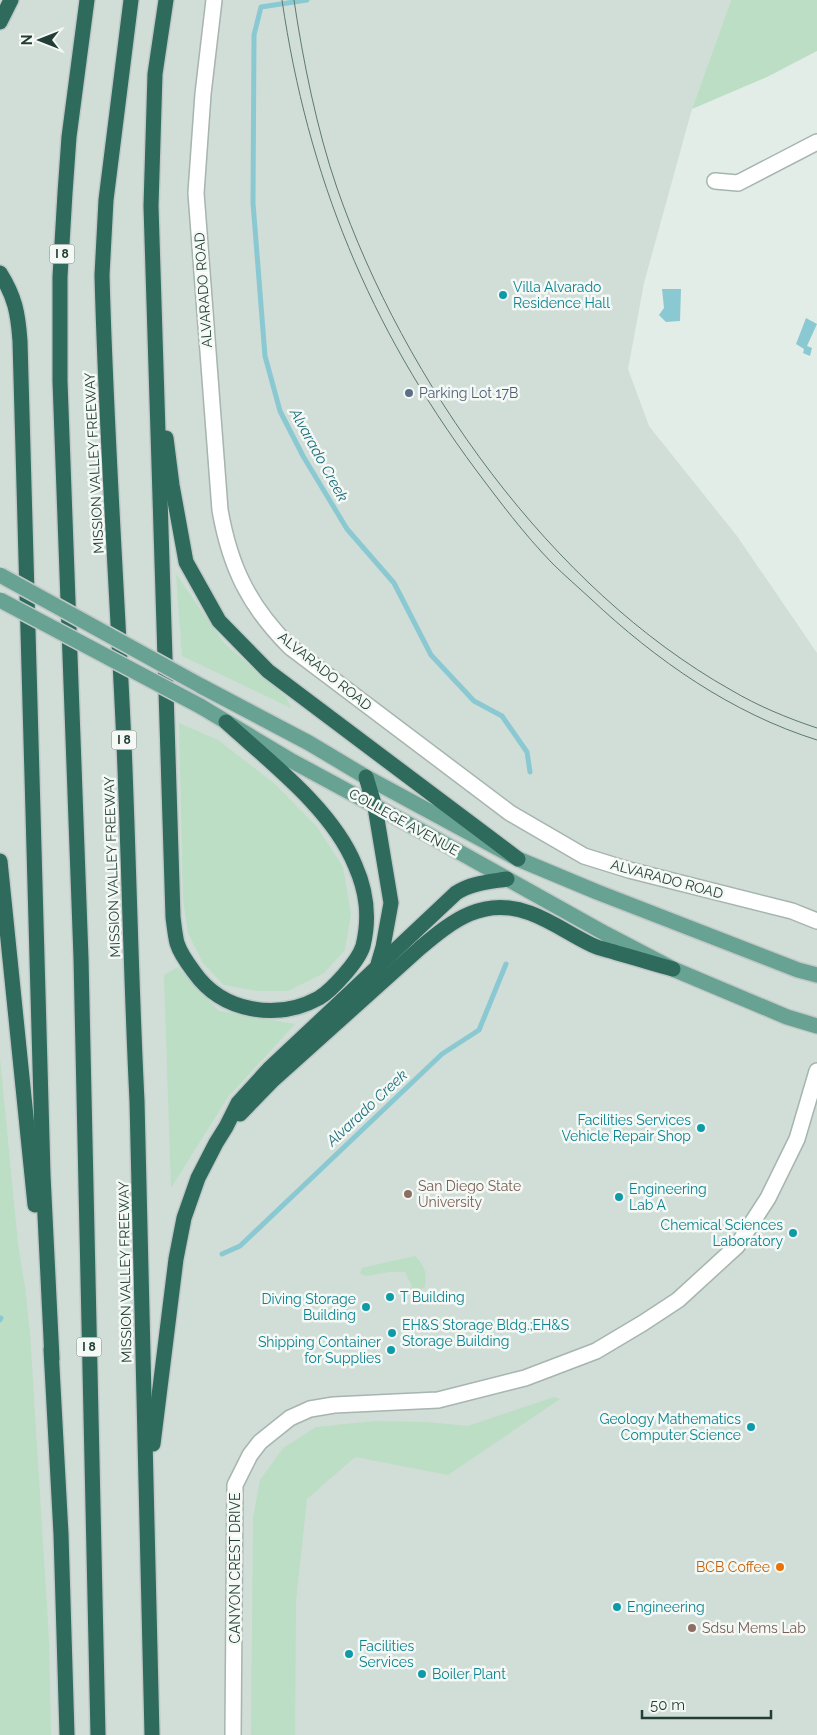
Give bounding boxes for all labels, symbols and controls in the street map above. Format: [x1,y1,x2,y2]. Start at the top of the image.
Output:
north arrow [15,15,65,65]
text: N [19,35,35,45]
street label: ALVARADO ROAD [191,232,215,348]
road number: I 8 [50,244,74,264]
place label: Villa Alvarado Residence Hall [513,279,610,311]
marker: Villa Alvarado Residence Hall [497,289,509,301]
street label: MISSION VALLEY FREEWAY [81,372,107,554]
place label: Parking Lot 17B [419,385,518,401]
marker: Parking Lot 17B [403,387,415,399]
water label: Alvarado Creek [286,404,352,505]
street label: ALVARADO ROAD [275,628,375,714]
road number: I 8 [112,730,136,750]
street label: MISSION VALLEY FREEWAY [101,776,123,958]
street label: COLLEGE AVENUE [346,785,462,859]
street label: ALVARADO ROAD [609,856,725,902]
water label: Alvarado Creek [322,1066,411,1151]
place label: Facilities Services Vehicle Repair Shop [561,1112,691,1144]
marker: Facilities Services Vehicle Repair Shop [695,1122,707,1134]
place label: San Diego State University [418,1178,521,1210]
street label: MISSION VALLEY FREEWAY [115,1181,135,1363]
place label: Engineering Lab A [629,1181,707,1213]
marker: San Diego State University [402,1188,414,1200]
marker: Engineering Lab A [613,1191,625,1203]
place label: Chemical Sciences Laboratory [661,1217,783,1249]
marker: Chemical Sciences Laboratory [787,1227,799,1239]
place label: T Building [400,1289,465,1305]
place label: Diving Storage Building [261,1291,356,1323]
marker: T Building [384,1291,396,1303]
marker: Diving Storage Building [360,1301,372,1313]
place label: EH&S Storage Bldg.;EH&S Storage Building [402,1317,570,1349]
marker: EH&S Storage Bldg.;EH&S Storage Building [386,1327,398,1339]
place label: Shipping Container for Supplies [258,1334,381,1366]
road number: I 8 [76,1338,102,1356]
marker: Shipping Container for Supplies [385,1344,397,1356]
place label: Geology Mathematics Computer Science [599,1411,741,1443]
marker: Geology Mathematics Computer Science [745,1421,757,1433]
street label: CANYON CREST DRIVE [227,1492,243,1644]
place label: BCB Coffee [696,1559,770,1575]
marker: BCB Coffee [774,1561,786,1573]
place label: Engineering [627,1599,705,1615]
marker: Engineering [611,1601,623,1613]
place label: Sdsu Mems Lab [702,1620,806,1636]
marker: Sdsu Mems Lab [686,1622,698,1634]
place label: Facilities Services [359,1638,415,1670]
marker: Facilities Services [343,1648,355,1660]
place label: Boiler Plant [432,1666,506,1682]
marker: Boiler Plant [416,1668,428,1680]
scale bar [642,1688,771,1720]
text: 50 m [650,1696,685,1714]

